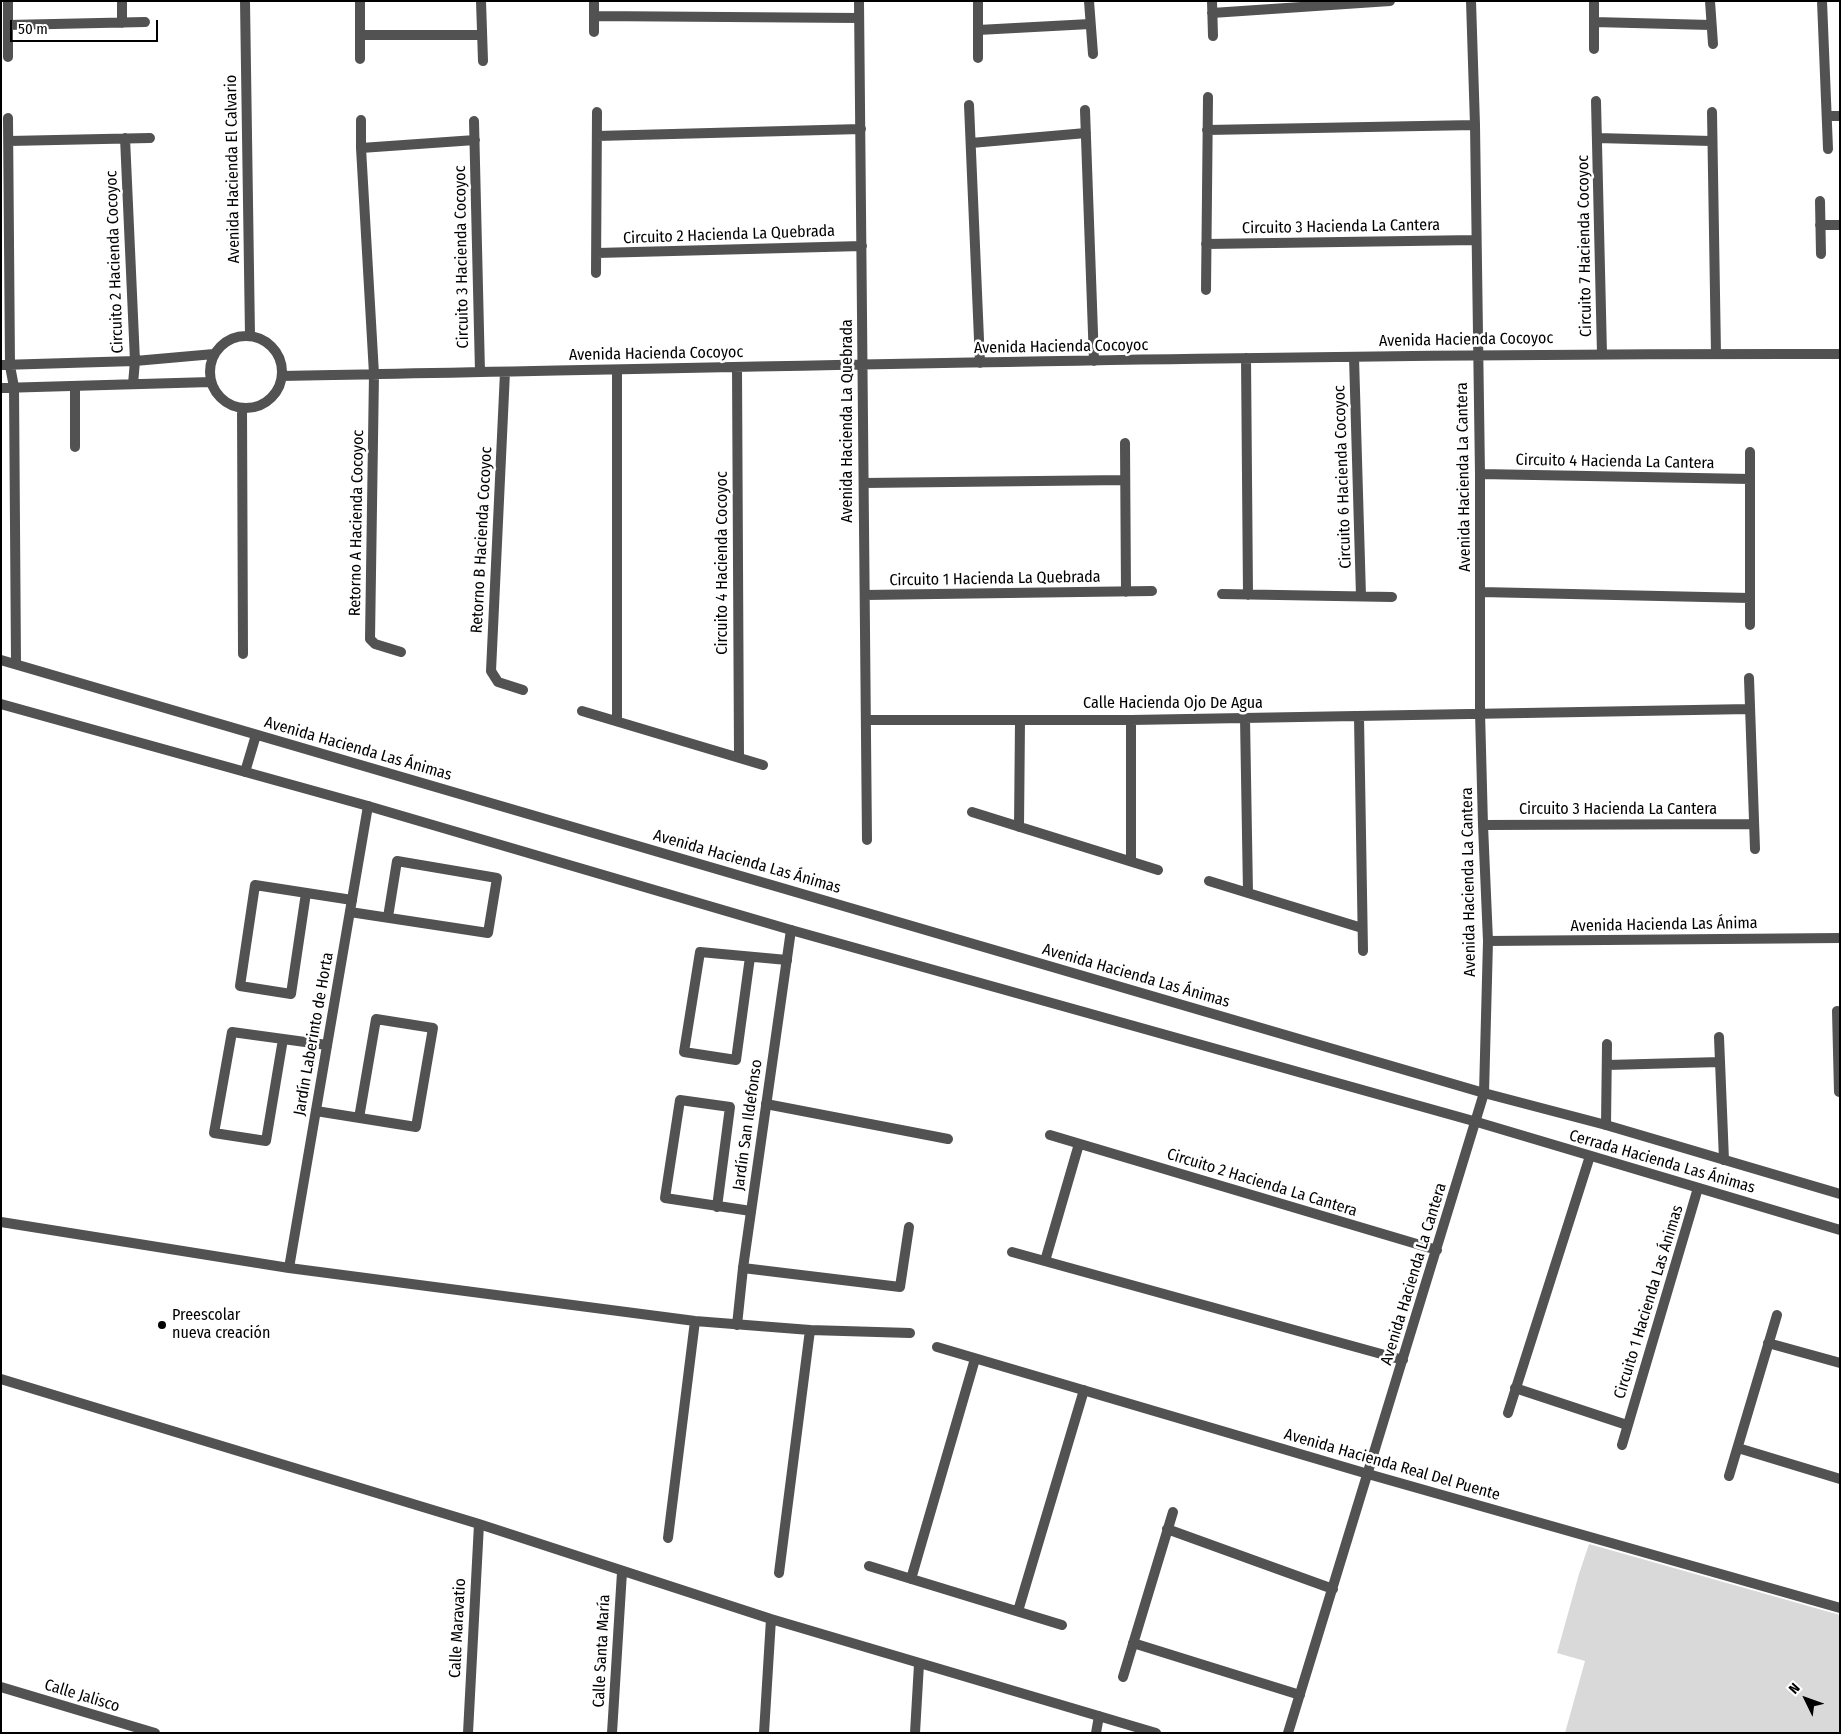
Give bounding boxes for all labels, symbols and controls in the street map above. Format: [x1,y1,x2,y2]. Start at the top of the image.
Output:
scale bar [12,10,160,42]
text: 50 m [18,20,48,38]
street label: Avenida Hacienda El Calvario [222,74,244,264]
street label: Circuito 7 Hacienda Cocoyoc [1574,155,1596,337]
street label: Circuito 3 Hacienda Cocoyoc [451,165,473,349]
street label: Circuito 2 Hacienda Cocoyoc [102,170,128,354]
street label: Circuito 3 Hacienda La Cantera [1242,216,1440,238]
street label: Circuito 2 Hacienda La Quebrada [623,222,835,248]
street label: Avenida Hacienda La Quebrada [838,319,858,523]
street label: Avenida Hacienda Cocoyoc [1379,329,1553,351]
street label: Avenida Hacienda Cocoyoc [974,336,1148,358]
street label: Avenida Hacienda Cocoyoc [569,343,743,365]
street label: Avenida Hacienda La Cantera [1453,382,1475,572]
street label: Circuito 6 Hacienda Cocoyoc [1330,385,1356,569]
street label: Retorno A Hacienda Cocoyoc [346,430,368,616]
street label: Retorno B Hacienda Cocoyoc [468,446,496,634]
street label: Circuito 4 Hacienda La Cantera [1516,451,1714,473]
street label: Circuito 4 Hacienda Cocoyoc [713,471,733,655]
street label: Circuito 1 Hacienda La Quebrada [889,568,1101,590]
street label: Calle Hacienda Ojo De Agua [1083,694,1263,714]
street label: Avenida Hacienda Las Ánimas [262,713,454,785]
street label: Avenida Hacienda La Cantera [1458,787,1480,977]
street label: Circuito 3 Hacienda La Cantera [1519,800,1717,820]
street label: Avenida Hacienda Las Ánimas [651,826,843,898]
street label: Avenida Hacienda Las Ánima [1570,914,1758,936]
street label: Avenida Hacienda Las Ánimas [1040,940,1232,1012]
street label: Jardín Laberinto de Horta [290,951,338,1117]
street label: Jardín San Ildefonso [729,1058,767,1192]
street label: Cerrada Hacienda Las Ánimas [1567,1126,1757,1198]
street label: Circuito 2 Hacienda La Cantera [1165,1145,1359,1221]
street label: Avenida Hacienda La Cantera [1377,1181,1451,1367]
street label: Circuito 1 Hacienda Las Ánimas [1610,1203,1688,1401]
place label: Preescolar nueva creación [172,1306,270,1344]
marker: Preescolar nueva creación [156,1319,168,1331]
street label: Avenida Hacienda Real Del Puente [1282,1425,1502,1505]
street label: Calle Maravatio [446,1578,470,1678]
street label: Calle Santa María [589,1594,615,1708]
north arrow [1781,1674,1831,1724]
street label: Calle Jalisco [42,1675,122,1717]
text: N [1785,1680,1804,1697]

